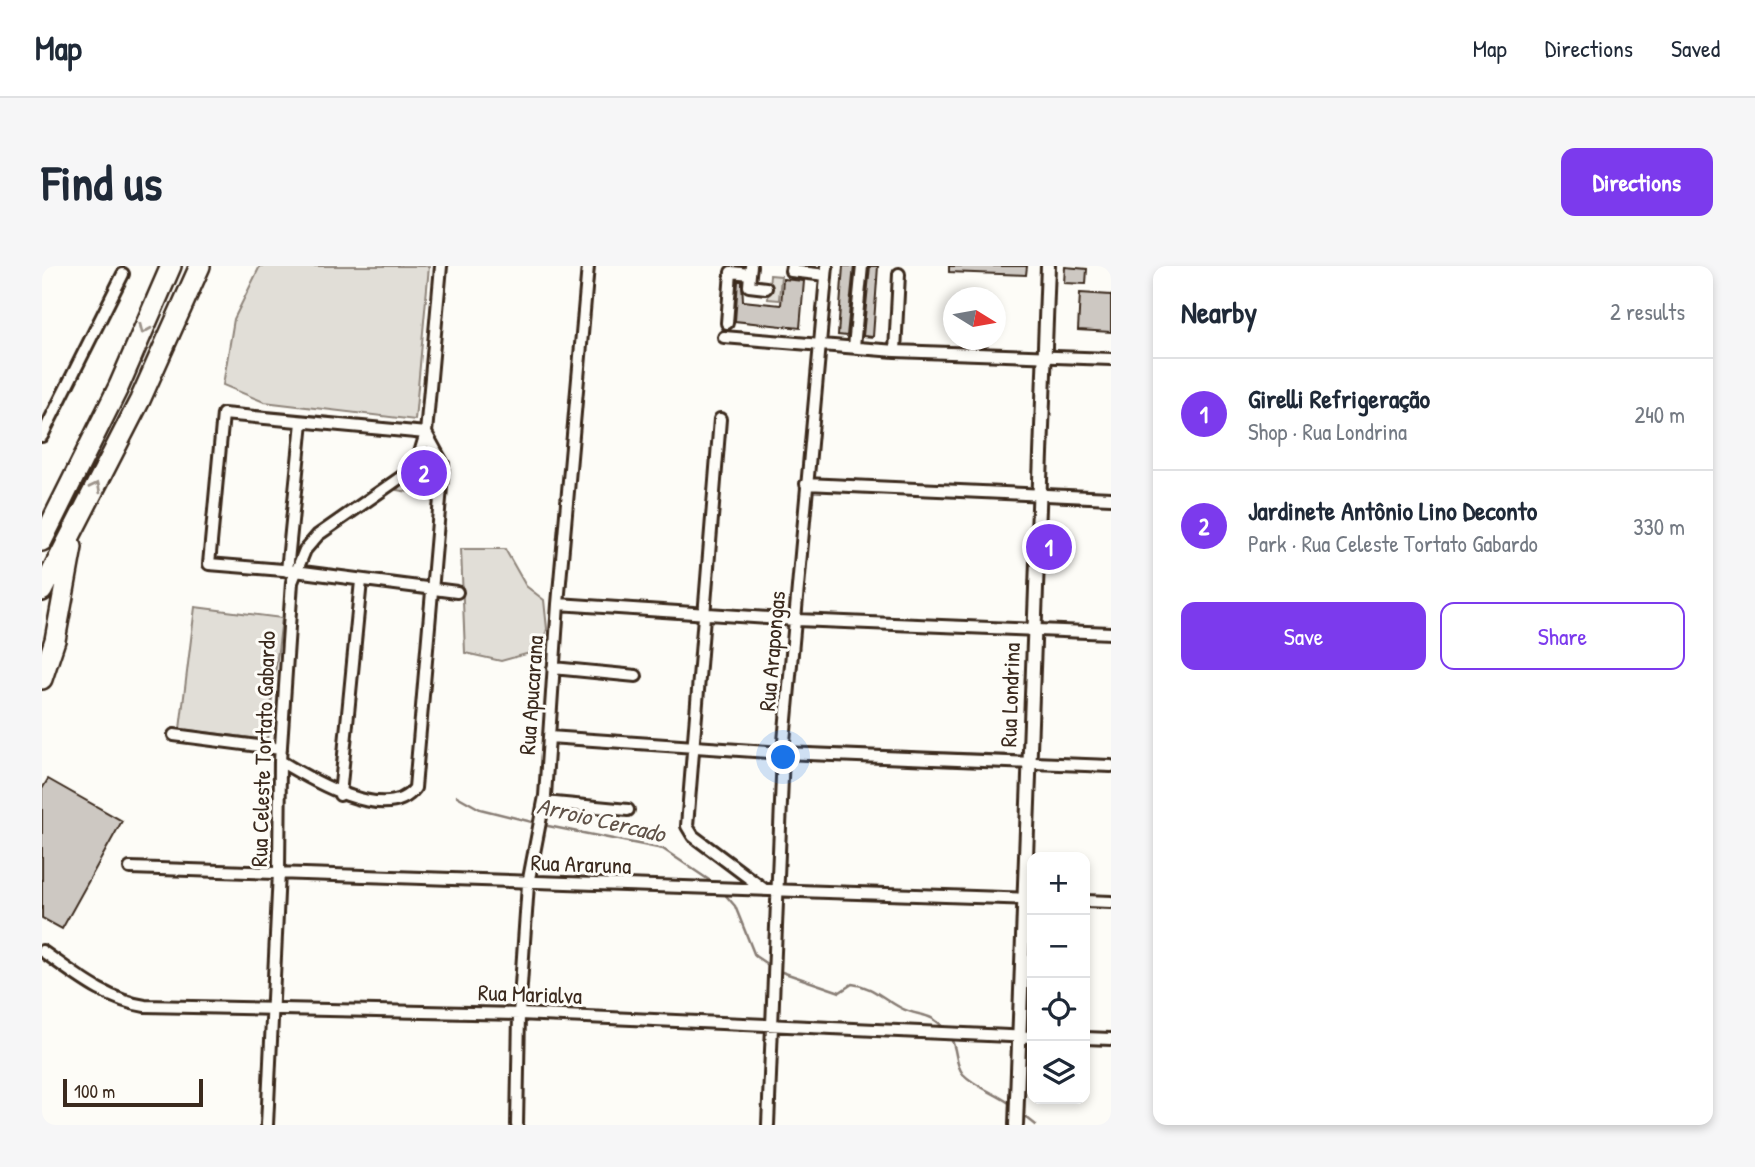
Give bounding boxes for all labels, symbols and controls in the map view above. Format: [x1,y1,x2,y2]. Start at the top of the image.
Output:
text: Map [35,26,82,70]
text: Map [1473,32,1507,64]
text: Directions [1545,32,1633,64]
text: Saved [1671,32,1720,64]
button: Directions [1561,148,1713,216]
text: Find us [42,149,162,215]
north arrow [943,287,1006,350]
text: Nearby [1181,292,1257,332]
text: 2 results [1610,296,1685,327]
one-way arrow [138,321,152,334]
text: Girelli Refrigeração [1248,381,1430,416]
text: 1 [1200,399,1208,430]
text: 240 m [1634,399,1685,430]
text: Shop · Rua Londrina [1248,416,1407,447]
pin: 2 [401,447,447,499]
one-way arrow [88,482,102,494]
text: Jardinete Antônio Lino Deconto [1248,493,1537,528]
text: 2 [1199,511,1209,542]
text: 330 m [1633,511,1685,542]
pin: 1 [1026,521,1072,573]
text: Park · Rua Celeste Tortato Gabardo [1248,528,1538,559]
street label: Rua Arapongas [751,589,792,712]
button: Save [1181,602,1426,670]
button: Share [1440,602,1685,670]
street label: Rua Celeste Tortato Gabardo [243,630,282,868]
street label: Rua Apucarana [511,634,550,756]
street label: Rua Londrina [992,642,1027,748]
your location [766,740,800,774]
water label: Arroio Cercado [534,789,670,850]
street label: Rua Araruna [530,846,632,881]
map controls [1027,852,1090,1104]
button: + [1027,852,1090,915]
button: − [1027,915,1090,978]
street label: Rua Marialva [478,976,583,1011]
button: locate [1027,978,1090,1041]
button: layers [1027,1041,1090,1104]
scale bar [63,1076,203,1108]
text: 100 m [74,1078,115,1104]

